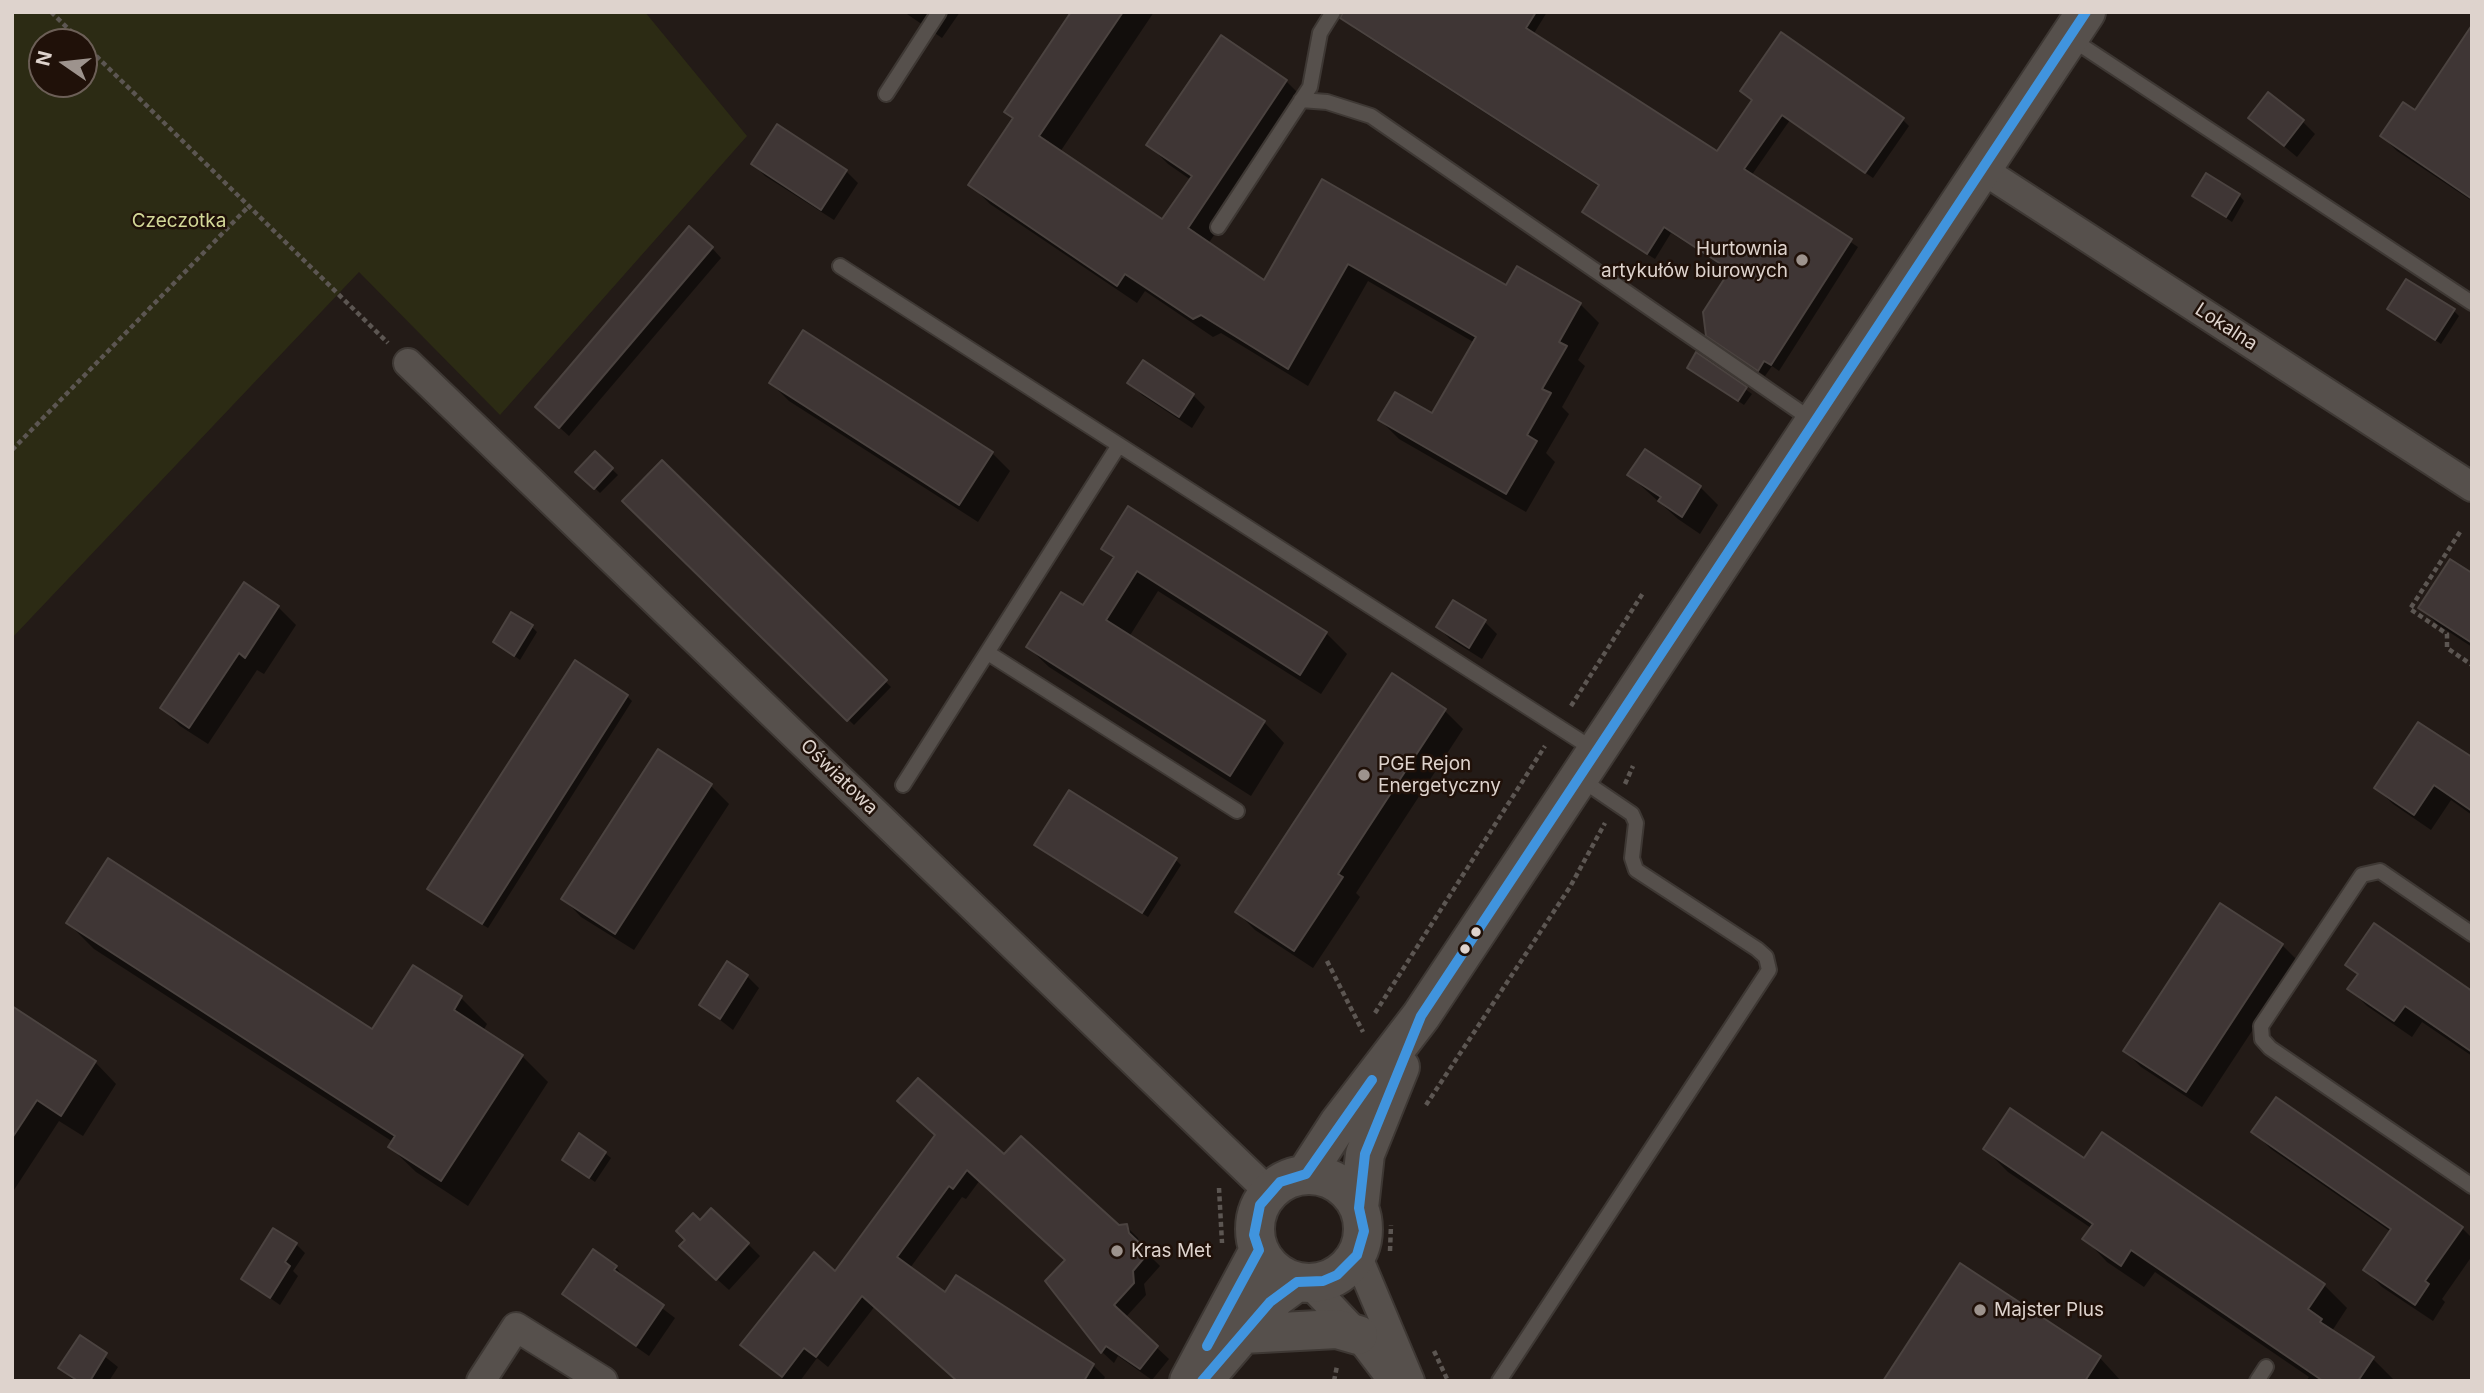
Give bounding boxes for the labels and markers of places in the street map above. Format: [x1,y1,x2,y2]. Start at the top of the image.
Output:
place label: Hurtownia artykułów biurowych [1601,238,1788,282]
marker: Hurtownia artykułów biurowych [1794,252,1810,268]
place label: PGE Rejon Energetyczny [1378,753,1501,797]
marker: PGE Rejon Energetyczny [1356,767,1372,783]
unlabelled marker [1469,925,1483,939]
unlabelled marker [1458,942,1472,956]
place label: Kras Met [1131,1240,1211,1262]
marker: Kras Met [1109,1243,1125,1259]
place label: Majster Plus [1994,1299,2104,1321]
marker: Majster Plus [1972,1302,1988,1318]

